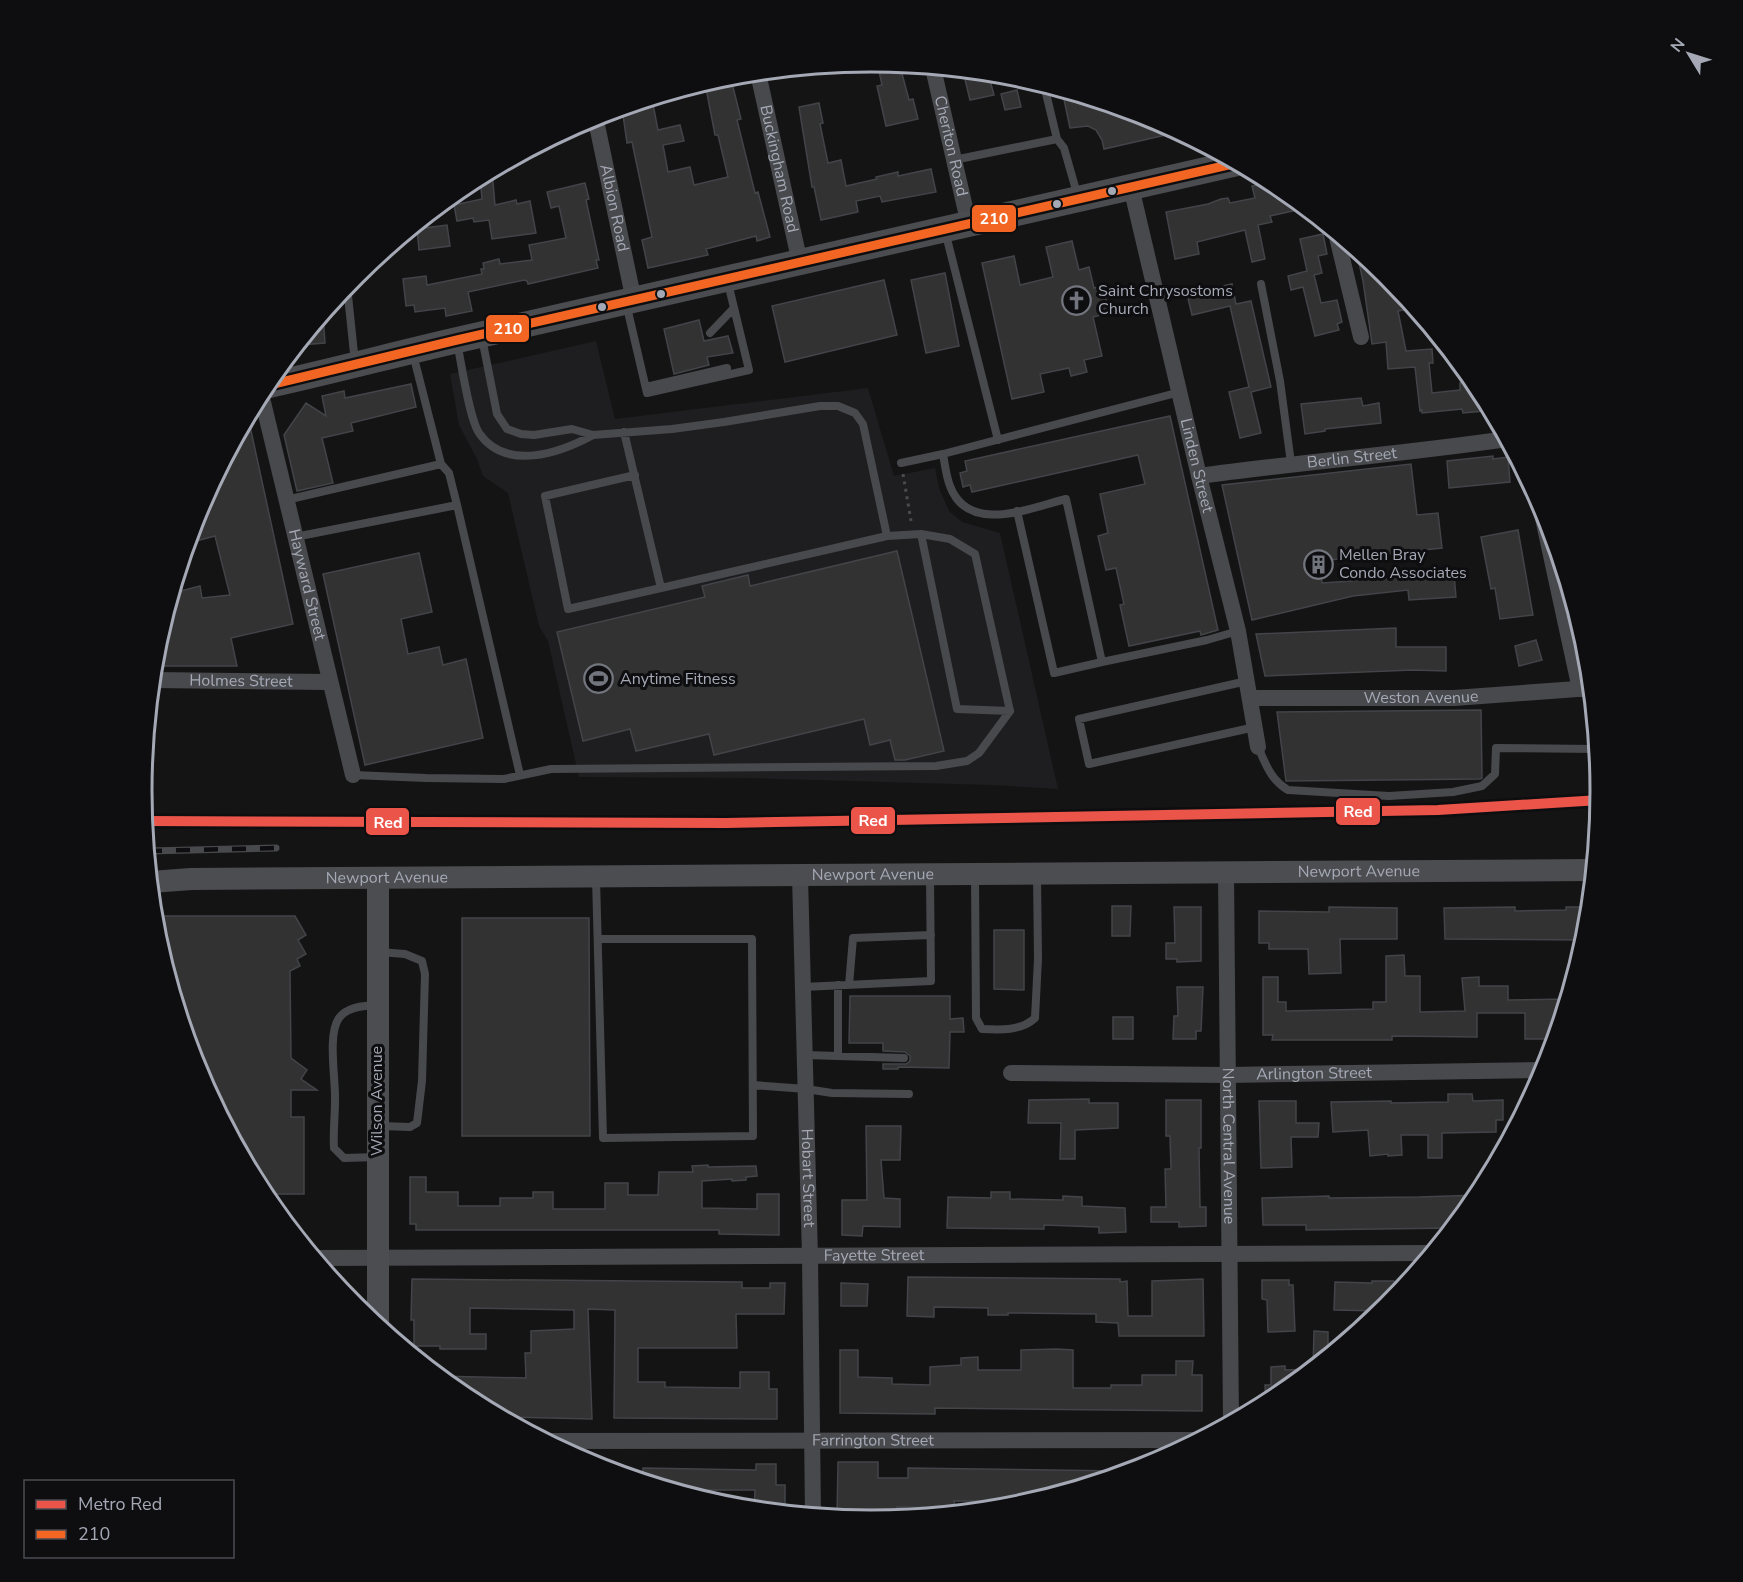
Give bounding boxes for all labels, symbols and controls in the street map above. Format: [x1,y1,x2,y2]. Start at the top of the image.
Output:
north arrow [1659,24,1719,84]
text: N [1666,34,1690,57]
street label: Cheriton Road [929,93,973,199]
street label: Buckingham Road [754,103,804,235]
street label: Albion Road [594,162,634,254]
unlabelled marker [1106,185,1118,197]
unlabelled marker [1051,198,1063,210]
line badge: 210 [971,204,1017,233]
text: 210 [980,208,1008,230]
place label: Saint Chrysostoms Church [1098,280,1233,320]
church icon: Saint Chrysostoms Church [1061,284,1093,316]
unlabelled marker [655,288,667,300]
unlabelled marker [596,301,608,313]
line badge: 210 [485,314,530,343]
text: 210 [494,318,522,340]
street label: Linden Street [1175,416,1219,515]
street label: Berlin Street [1306,442,1398,474]
street label: Hayward Street [283,527,331,643]
place label: Mellen Bray Condo Associates [1339,544,1467,584]
building icon: Mellen Bray Condo Associates [1302,548,1334,580]
sports icon: Anytime Fitness [583,663,615,695]
place label: Anytime Fitness [620,668,736,690]
street label: Holmes Street [189,669,293,693]
street label: Weston Avenue [1364,685,1479,709]
line badge: Red [1335,797,1381,826]
text: Red [1343,801,1373,823]
line badge: Red [850,806,896,835]
line badge: Red [365,807,410,836]
text: Red [858,810,888,832]
text: Red [373,812,403,834]
street label: Newport Avenue [1298,860,1420,883]
street label: Newport Avenue [812,863,934,886]
street label: Newport Avenue [326,866,448,889]
street label: Wilson Avenue [366,1046,388,1156]
street label: Arlington Street [1256,1062,1372,1086]
street label: North Central Avenue [1217,1068,1240,1224]
street label: Hobart Street [796,1128,820,1228]
street label: Fayette Street [824,1244,925,1267]
street label: Farrington Street [812,1429,934,1452]
legend [24,1480,234,1558]
text: Metro Red [78,1492,162,1516]
text: 210 [78,1522,110,1546]

